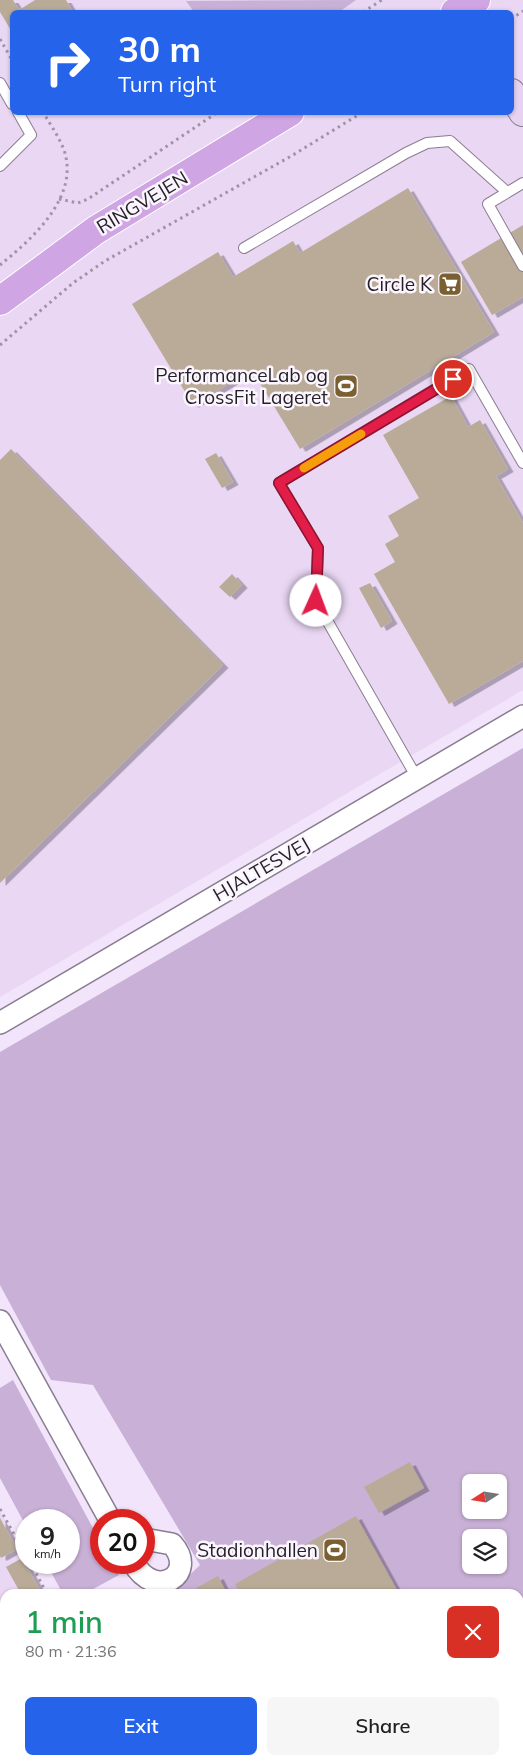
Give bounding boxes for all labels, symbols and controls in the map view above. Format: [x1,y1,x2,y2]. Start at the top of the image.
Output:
text: 30 m [118,27,201,71]
icon: right [35,30,100,95]
text: Turn right [118,70,216,98]
street label: RINGVEJEN [92,165,192,239]
supermarket icon: Circle K [437,271,463,297]
place label: Circle K [366,272,433,296]
pin [432,358,474,400]
place label: PerformanceLab og CrossFit Lageret [155,363,328,409]
icon: arrive [439,365,467,393]
sports icon: PerformanceLab og CrossFit Lageret [333,373,359,399]
position arrow [289,574,341,626]
street label: HJALTESVEJ [208,832,314,906]
north arrow [462,1474,508,1519]
map controls [462,1474,507,1574]
speed limit sign: 20 [90,1509,155,1574]
text: 9 [40,1520,55,1551]
button: layers [462,1529,507,1574]
sports icon: Stadionhallen [322,1537,348,1563]
place label: Stadionhallen [197,1538,318,1562]
text: km/h [34,1546,61,1561]
text: 1 min [25,1603,103,1641]
button: close [447,1606,499,1658]
text: 80 m · 21:36 [25,1641,117,1661]
button: Exit [25,1697,257,1755]
button: Share [267,1697,499,1755]

